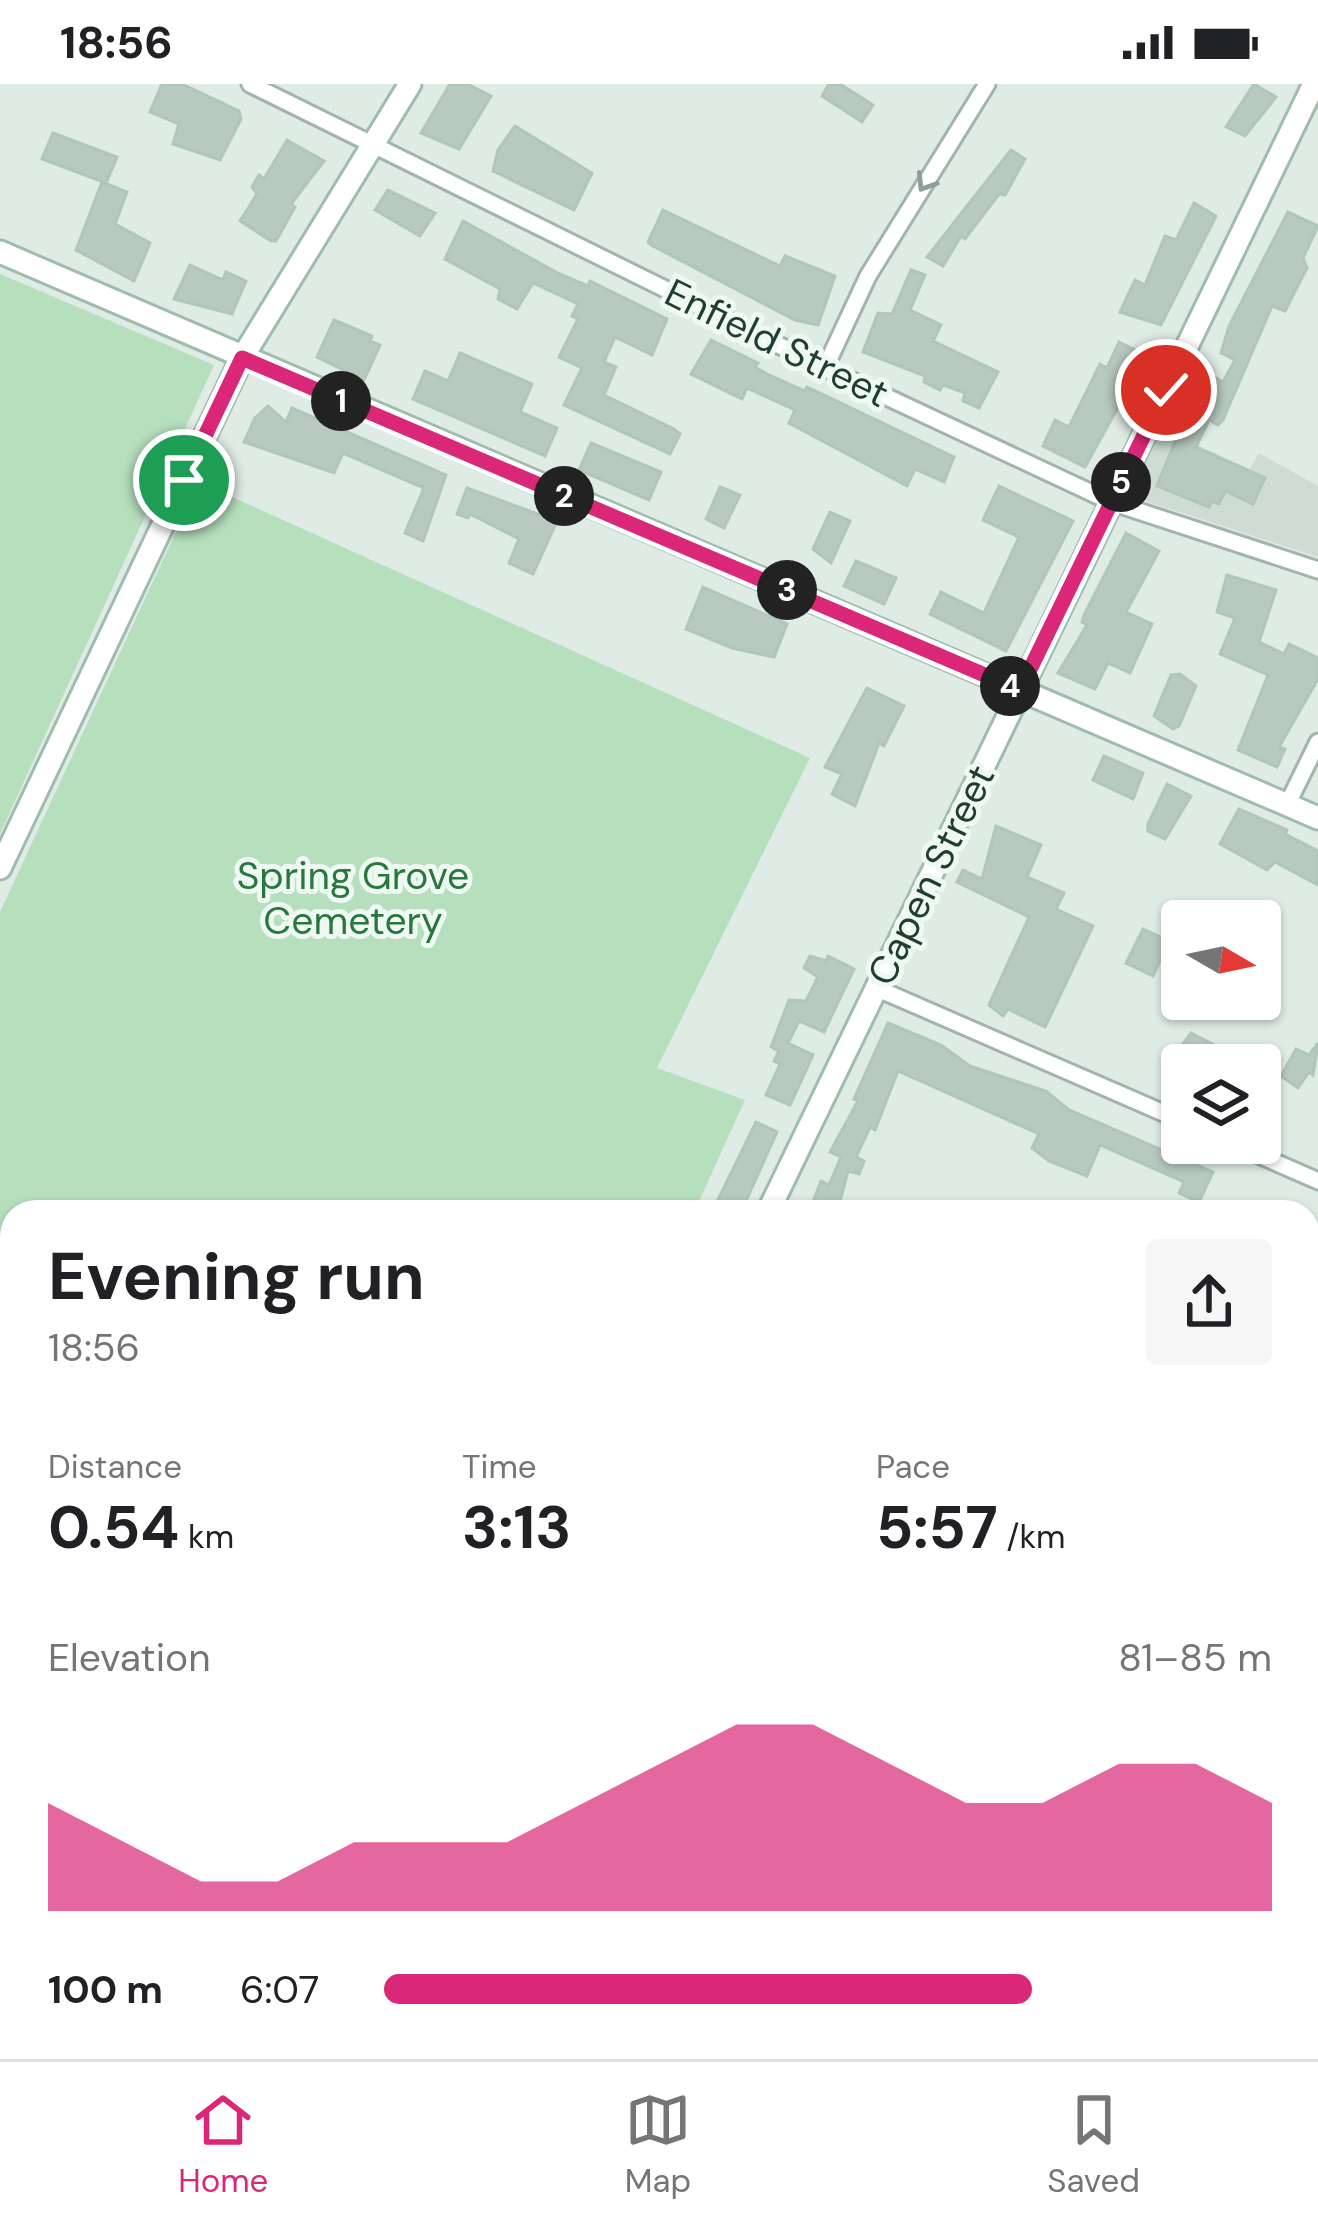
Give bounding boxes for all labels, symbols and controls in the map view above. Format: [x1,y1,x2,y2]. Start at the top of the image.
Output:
text: 18:56 [60,13,173,72]
one-way arrow [917,170,939,192]
street label: Enfield Street [657,267,897,419]
pin [1115,339,1217,441]
icon: check [1133,357,1199,423]
pin: 1 [311,371,371,431]
text: 1 [335,379,347,422]
pin [133,429,235,531]
icon: arrive [151,447,217,513]
pin: 5 [1091,452,1151,512]
text: 5 [1111,460,1131,503]
pin: 2 [534,466,594,526]
text: 2 [554,474,574,517]
pin: 3 [757,560,817,620]
text: 3 [777,568,797,611]
pin: 4 [980,656,1040,716]
text: 4 [999,664,1021,707]
street label: Capen Street [856,756,1006,994]
park label: Spring Grove Cemetery [237,850,469,946]
north arrow [1161,900,1281,1020]
map controls [1161,900,1281,1164]
button: layers [1161,1044,1281,1164]
text: Evening run [48,1234,425,1319]
button: share [1146,1239,1272,1365]
text: 18:56 [48,1322,140,1373]
text: Distance [48,1445,182,1488]
text: Time [462,1445,537,1488]
text: Pace [876,1445,950,1488]
text: 0.54 [48,1488,179,1567]
text: 3:13 [462,1488,571,1567]
text: 5:57 [876,1488,998,1567]
text: km [179,1515,234,1558]
text: /km [998,1515,1065,1558]
text: Elevation [48,1632,211,1683]
text: 81–85 m [1118,1632,1272,1683]
text: 100 m [48,1964,163,2015]
text: 6:07 [240,1964,319,2015]
tab: Home [178,2087,268,2202]
tab: Map [625,2087,691,2202]
tab: Saved [1047,2087,1140,2202]

